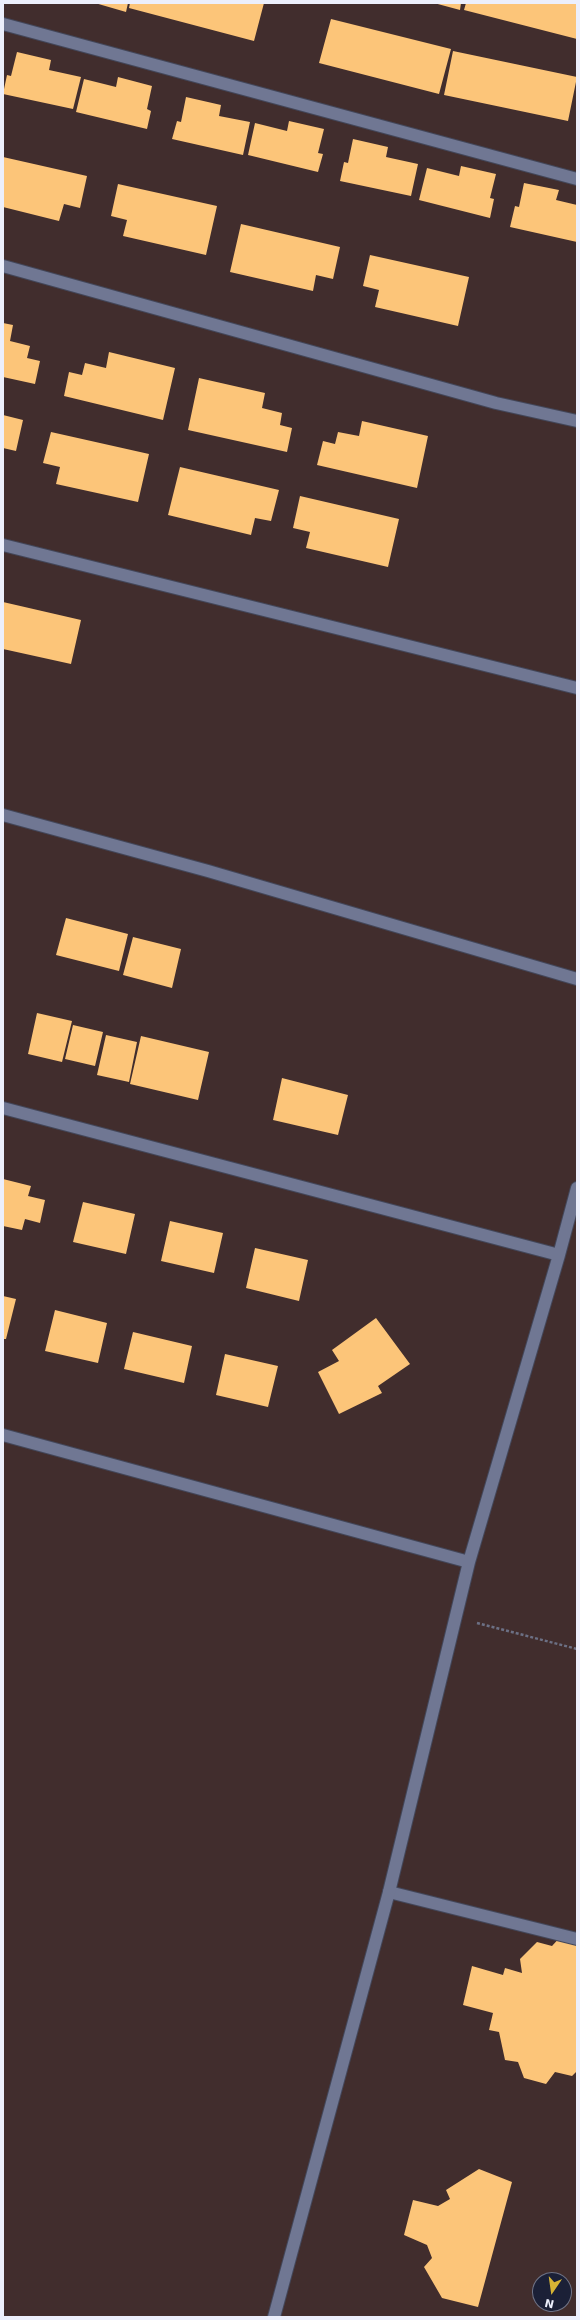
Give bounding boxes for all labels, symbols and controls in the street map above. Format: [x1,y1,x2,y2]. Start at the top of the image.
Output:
north arrow [532,2272,572,2312]
text: N [543,2296,555,2311]

